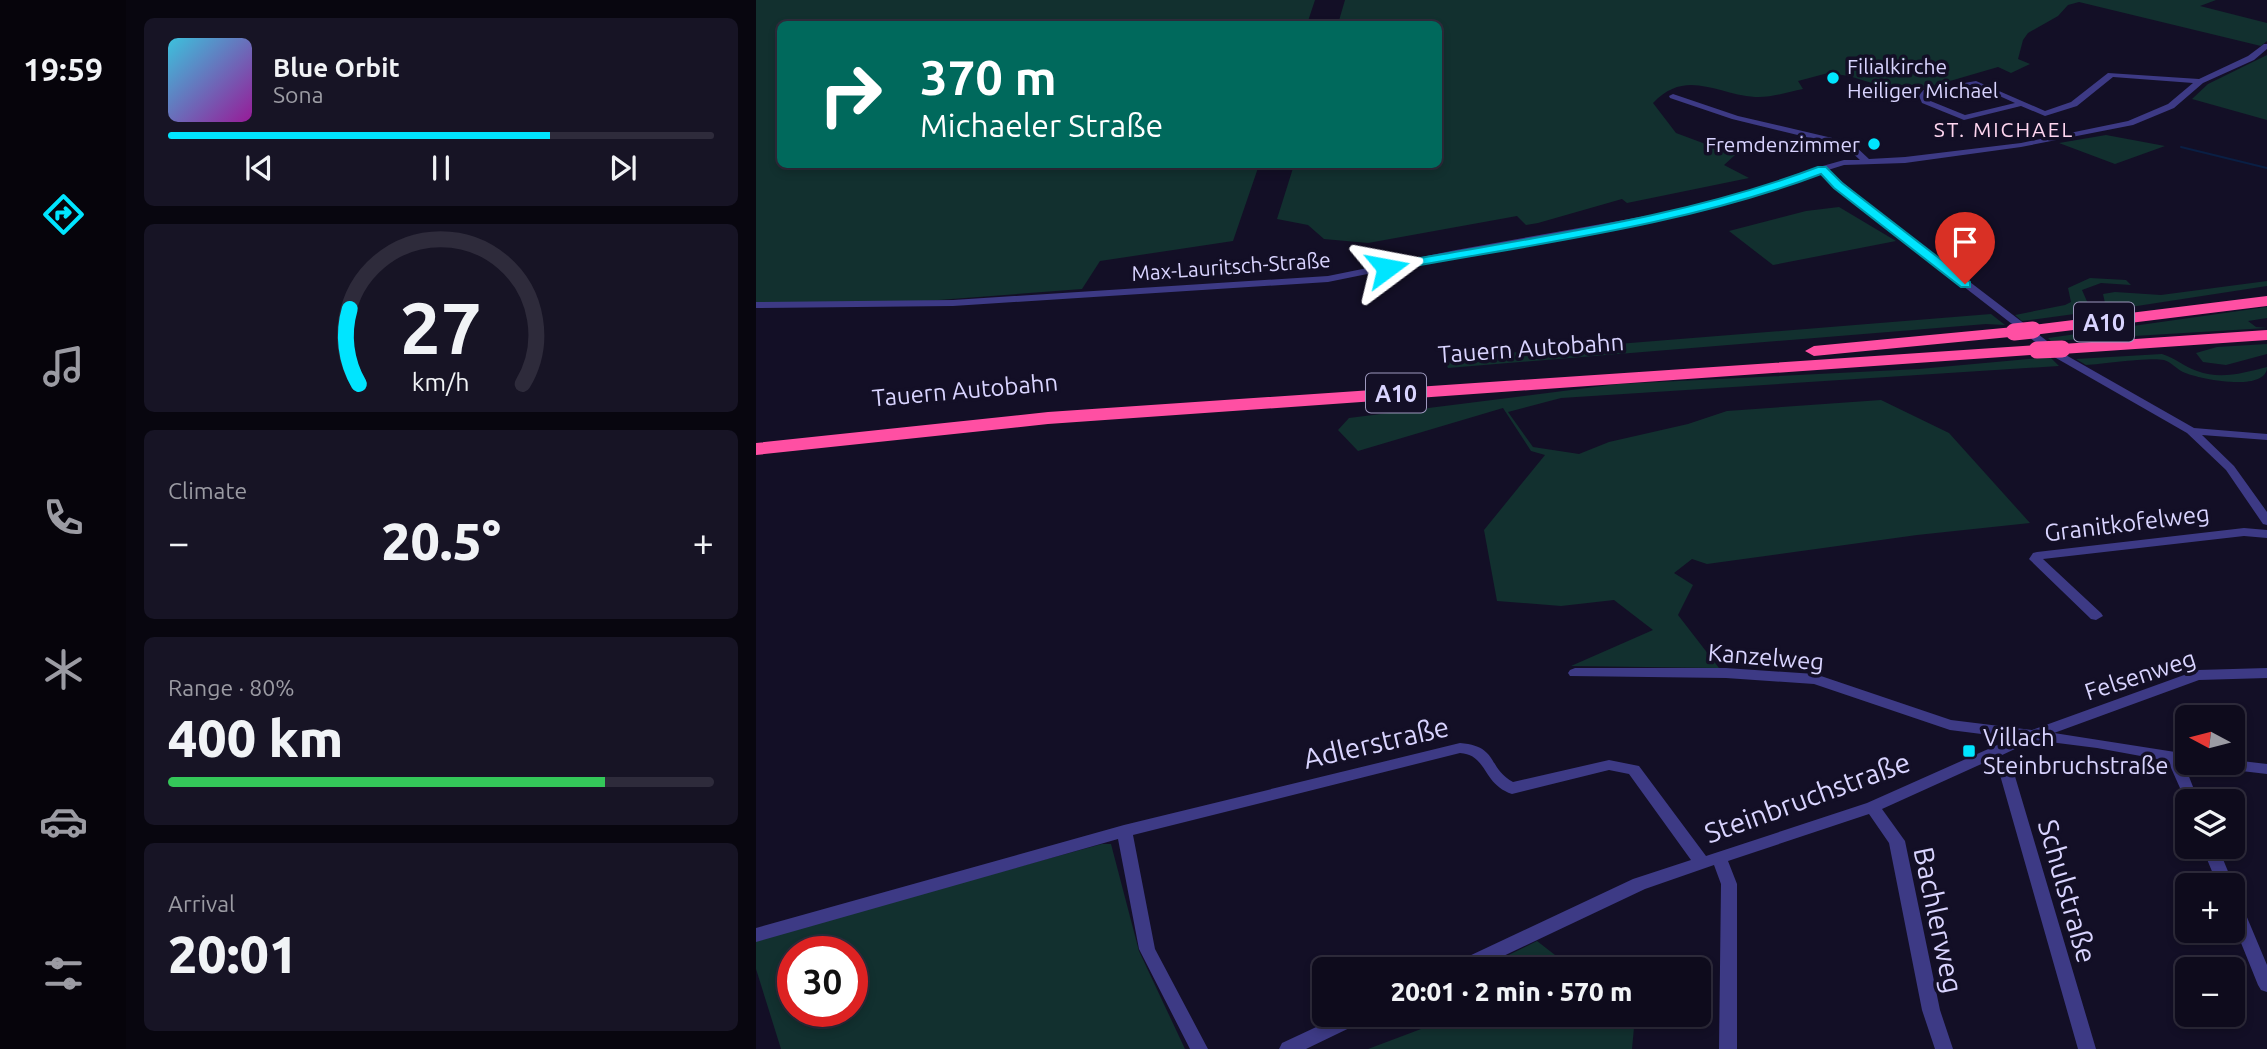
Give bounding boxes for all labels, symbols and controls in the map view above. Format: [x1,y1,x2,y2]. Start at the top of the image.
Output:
icon: right [805,49,896,140]
text: 370 m [920,49,1057,104]
text: 19:59 [23,51,103,87]
text: Blue Orbit [273,53,400,82]
place label: Filialkirche Heiliger Michael [1847,54,1998,102]
marker: Filialkirche Heiliger Michael [1825,70,1841,86]
text: Sona [273,82,323,107]
text: Michaeler Straße [920,107,1163,143]
district label: ST. MICHAEL [1934,117,2074,141]
place label: Fremdenzimmer [1705,132,1860,156]
marker: Fremdenzimmer [1866,136,1882,152]
icon: previous [240,149,278,187]
icon: pause [422,149,460,187]
icon: next [604,149,642,187]
icon: directions [39,190,88,239]
pin [1935,212,1995,284]
icon: arrive [1946,223,1984,261]
position arrow [1350,231,1424,305]
street label: Max-Lauritsch-Straße [1131,247,1331,285]
text: 27 [400,287,482,369]
road number: A10 [2074,302,2134,342]
street label: Tauern Autobahn [1437,328,1625,368]
icon: music [39,342,88,391]
text: km/h [412,368,470,396]
street label: Tauern Autobahn [871,368,1059,412]
road number: A10 [1366,374,1426,412]
text: Climate [168,478,247,503]
icon: phone [39,493,88,542]
street label: Granitkofelweg [2043,499,2211,547]
text: 20.5° [381,512,501,570]
text: − [168,521,189,563]
text: + [693,521,714,563]
street label: Kanzelweg [1707,638,1825,676]
street label: Felsenweg [2081,644,2199,706]
icon: climate [39,645,88,694]
text: Range · 80% [168,675,295,700]
north arrow [2175,705,2245,775]
map controls [2175,705,2245,1027]
text: 400 km [168,709,343,767]
street label: Adlerstraße [1300,710,1452,774]
place label: Villach Steinbruchstraße [1983,724,2168,779]
marker: Villach Steinbruchstraße [1961,743,1977,759]
street label: Steinbruchstraße [1700,745,1914,849]
button: layers [2175,789,2245,859]
icon: car [39,797,88,846]
street label: Schulstraße [2033,816,2103,966]
street label: Bachlerweg [1908,844,1970,996]
button: + [2175,873,2245,943]
text: Arrival [168,891,235,916]
text: 20:01 [168,925,298,983]
speed limit sign: 30 [777,936,868,1027]
icon: filters [39,949,88,998]
button: − [2175,957,2245,1027]
text: 20:01 · 2 min · 570 m [1391,977,1632,1006]

